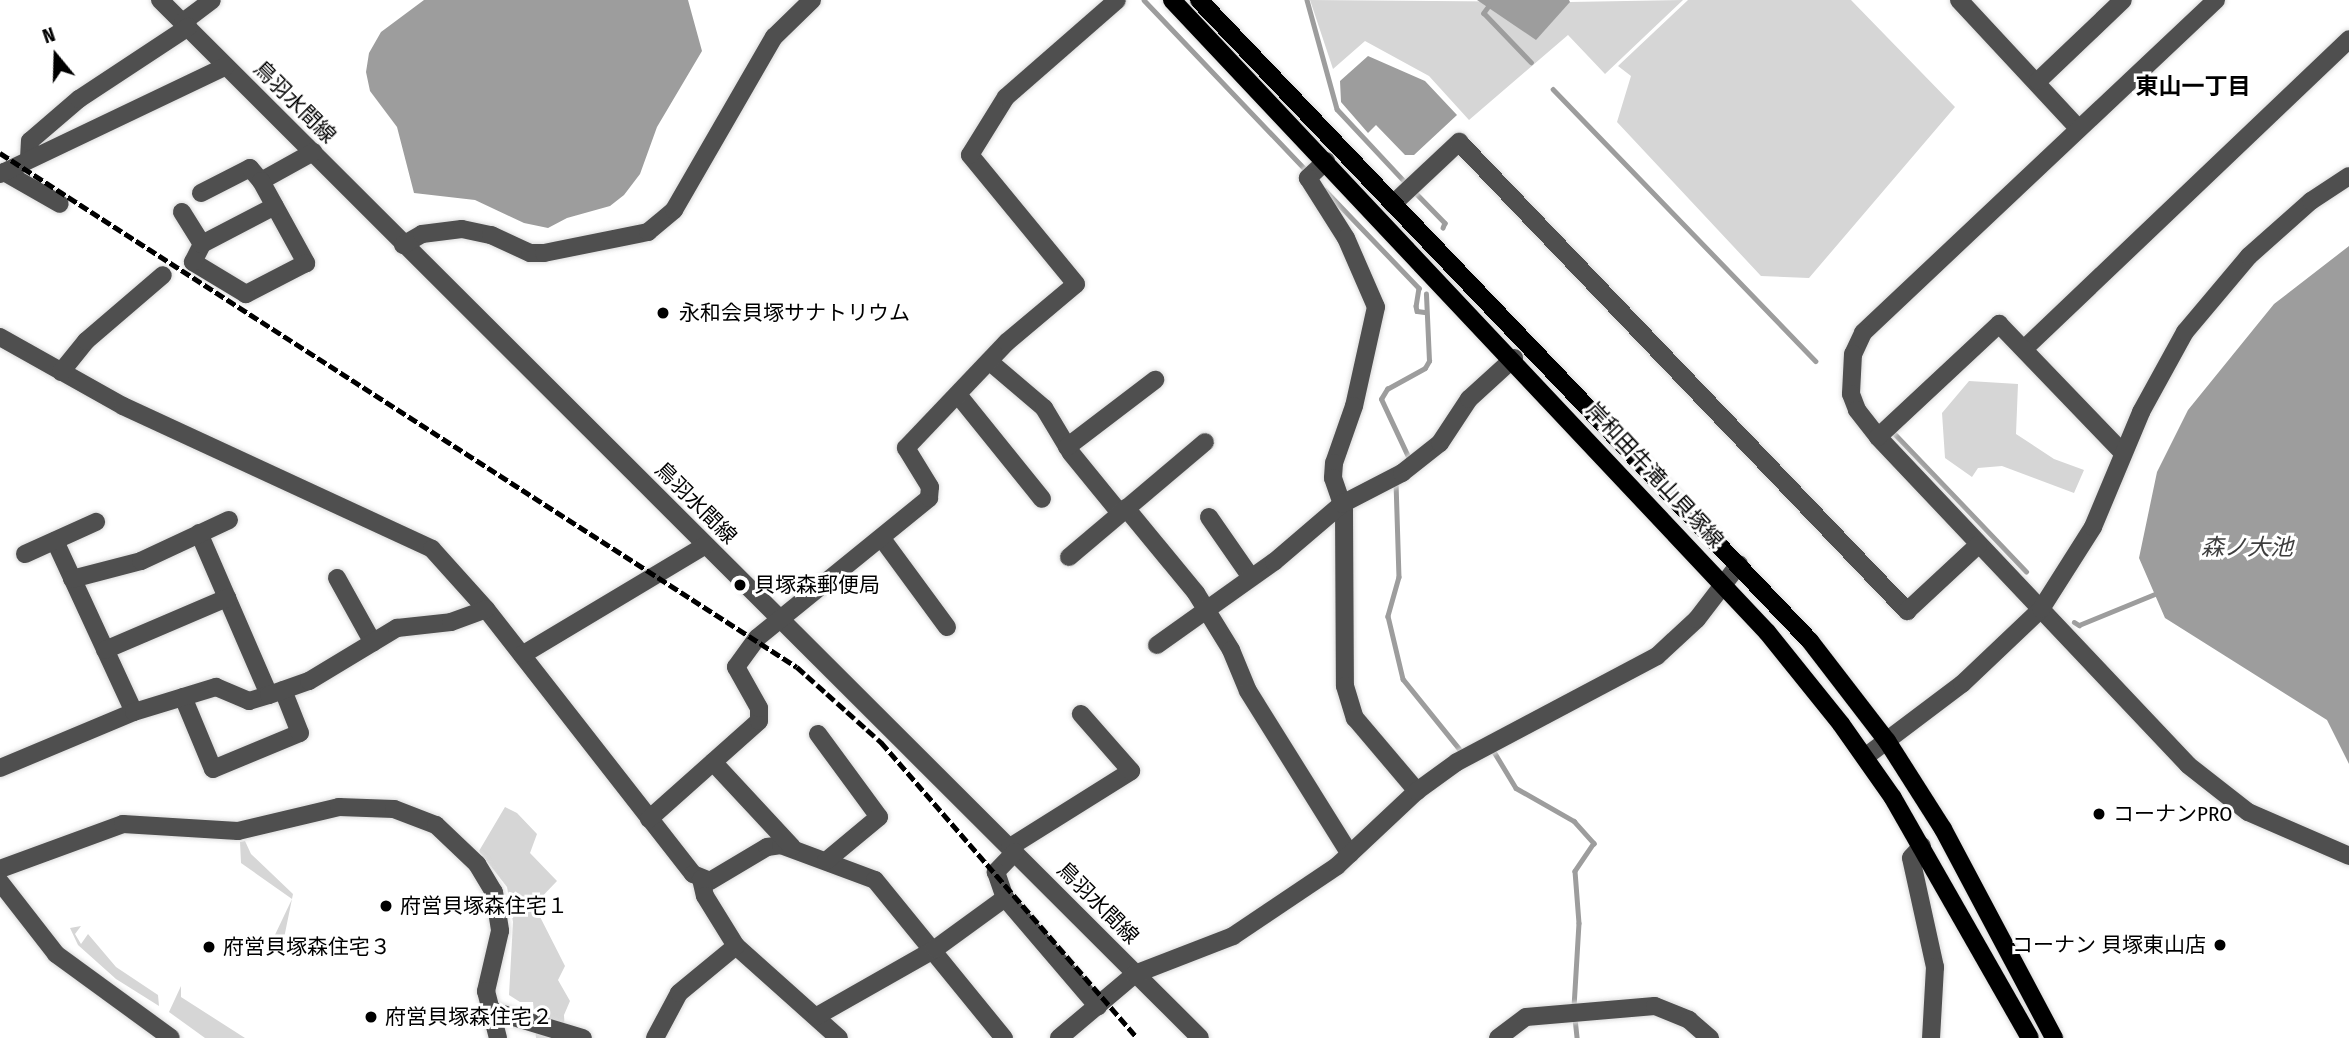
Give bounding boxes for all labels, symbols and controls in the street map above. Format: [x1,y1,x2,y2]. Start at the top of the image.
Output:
north arrow [21,21,91,91]
text: N [40,23,58,48]
street label: 鳥羽水間線 [249,56,341,148]
district label: 東山一丁目 [2136,72,2250,100]
place label: 永和会貝塚サナトリウム [679,300,910,326]
marker: 永和会貝塚サナトリウム [653,303,673,323]
street label: 岸和田牛滝山貝塚線 [1581,397,1729,553]
street label: 鳥羽水間線 [650,457,742,549]
water label: 森ノ大池 [2201,533,2293,561]
place label: 貝塚森郵便局 [754,572,880,598]
marker: 貝塚森郵便局 [732,577,748,593]
place label: コーナンPRO [2113,801,2232,827]
marker: コーナンPRO [2091,806,2107,822]
street label: 鳥羽水間線 [1052,857,1144,949]
place label: 府営貝塚森住宅１ [400,893,568,919]
marker: 府営貝塚森住宅１ [378,898,394,914]
place label: コーナン 貝塚東山店 [2012,932,2206,958]
place label: 府営貝塚森住宅３ [223,934,391,960]
marker: コーナン 貝塚東山店 [2212,937,2228,953]
marker: 府営貝塚森住宅３ [201,939,217,955]
place label: 府営貝塚森住宅２ [385,1004,553,1030]
marker: 府営貝塚森住宅２ [363,1009,379,1025]

